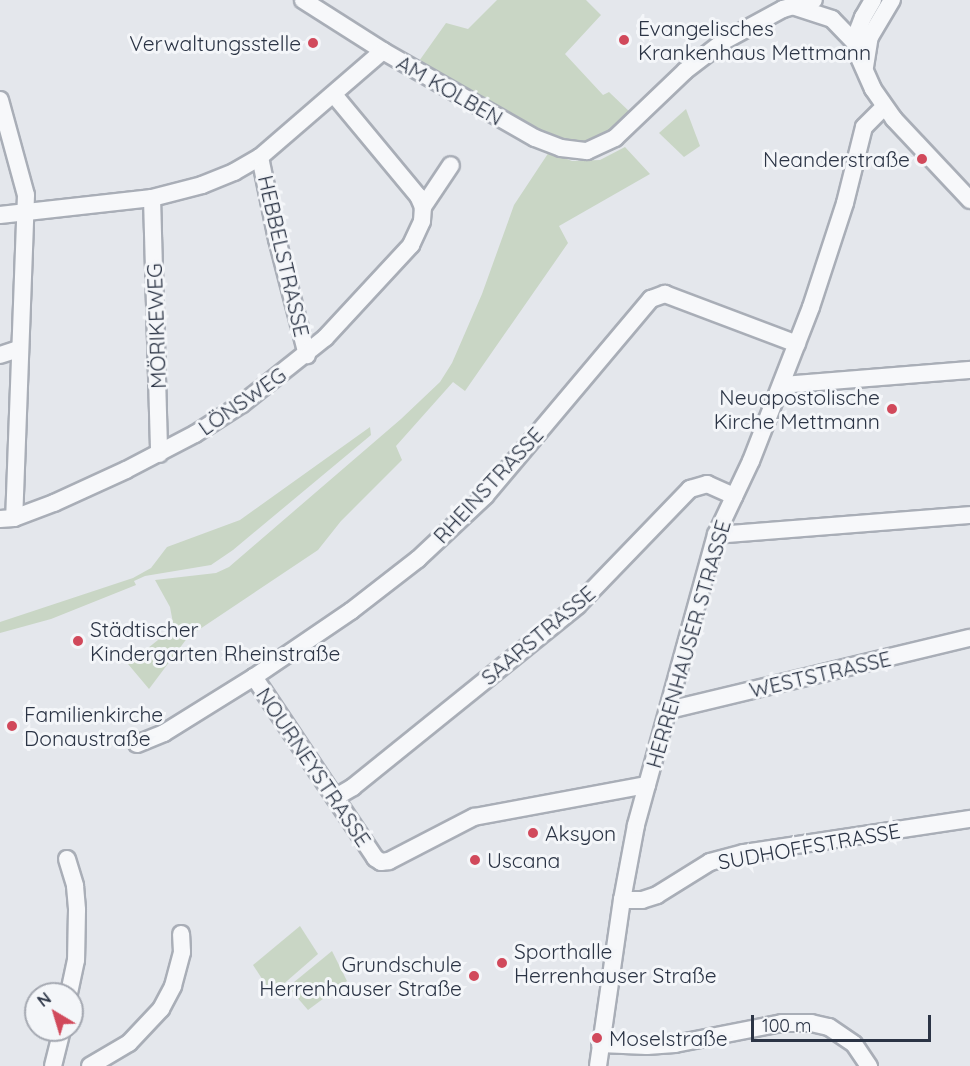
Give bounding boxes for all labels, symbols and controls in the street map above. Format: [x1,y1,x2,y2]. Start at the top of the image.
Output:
place label: Evangelisches Krankenhaus Mettmann [638,15,871,65]
place label: Verwaltungsstelle [129,30,301,56]
marker: Evangelisches Krankenhaus Mettmann [615,31,633,49]
marker: Verwaltungsstelle [306,36,320,50]
street label: AM KOLBEN [392,49,508,131]
place label: Neanderstraße [763,146,910,172]
marker: Neanderstraße [915,152,929,166]
street label: HEBBELSTRASSE [253,173,315,339]
street label: MÖRIKEWEG [141,263,171,389]
street label: LÖNSWEG [193,362,291,440]
place label: Neuapostolische Kirche Mettmann [714,384,880,434]
marker: Neuapostolische Kirche Mettmann [885,402,899,416]
street label: RHEINSTRASSE [428,422,548,548]
street label: HERRENHAUSER STRASSE [640,517,736,771]
street label: SAARSTRASSE [476,580,600,690]
place label: Städtischer Kindergarten Rheinstraße [90,616,340,666]
marker: Städtischer Kindergarten Rheinstraße [71,634,85,648]
street label: WESTSTRASSE [747,645,893,703]
street label: NOURNEYSTRASSE [251,683,377,851]
place label: Familienkirche Donaustraße [24,701,163,751]
marker: Familienkirche Donaustraße [5,719,19,733]
street label: SUDHOFFSTRASSE [716,818,902,874]
place label: Aksyon [545,820,616,846]
marker: Aksyon [526,826,540,840]
place label: Uscana [487,847,560,873]
marker: Uscana [468,853,482,867]
place label: Sporthalle Herrenhauser Straße [514,938,717,988]
place label: Grundschule Herrenhauser Straße [259,951,462,1001]
marker: Sporthalle Herrenhauser Straße [495,956,509,970]
marker: Grundschule Herrenhauser Straße [467,969,481,983]
north arrow [24,982,84,1042]
text: N [33,988,55,1011]
scale bar [754,1003,934,1041]
text: 100 m [762,1014,811,1037]
place label: Moselstraße [609,1025,728,1051]
marker: Moselstraße [590,1031,604,1045]

